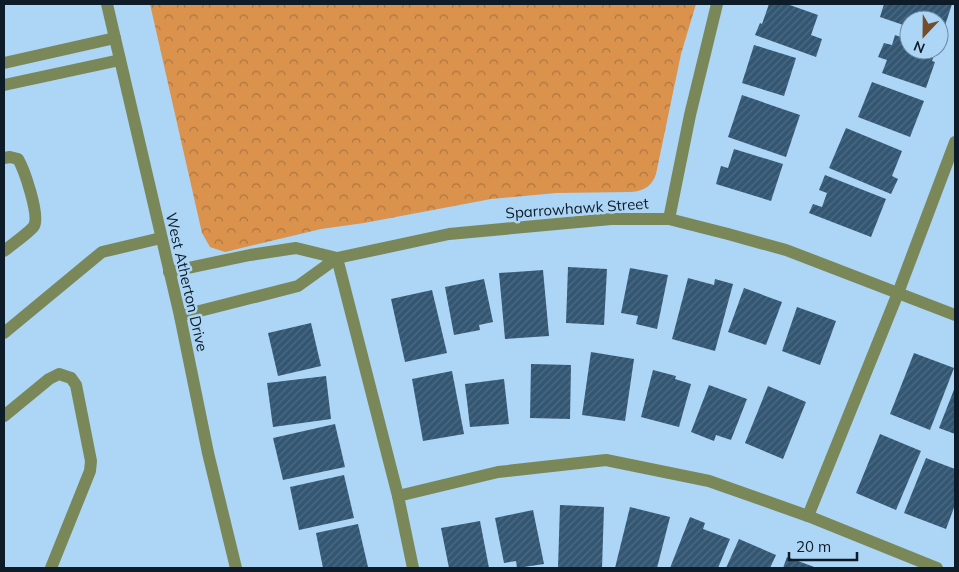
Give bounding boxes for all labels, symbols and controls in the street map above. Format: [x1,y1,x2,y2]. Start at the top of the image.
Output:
north arrow [899,10,949,60]
text: N [911,37,927,57]
street label: Sparrowhawk Street [505,194,649,222]
street label: West Atherton Drive [162,211,212,353]
scale bar [789,530,856,562]
text: 20 m [796,537,831,556]

